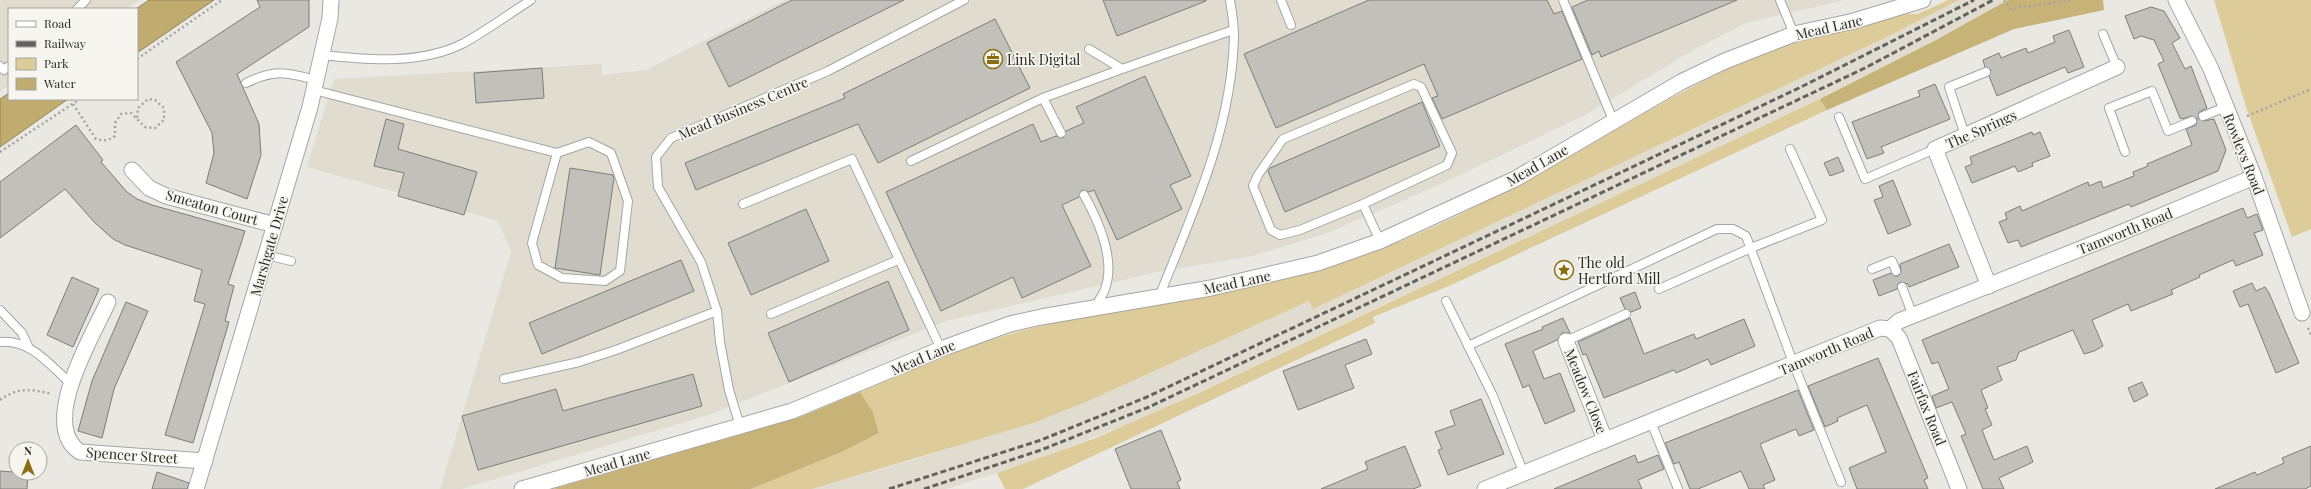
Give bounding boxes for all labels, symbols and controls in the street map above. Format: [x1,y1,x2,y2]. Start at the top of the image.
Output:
legend [8,8,138,100]
street label: Mead Lane [1794,10,1864,44]
text: Road [44,15,71,31]
text: Railway [44,35,86,51]
office icon: Link Digital [982,48,1004,70]
place label: Link Digital [1007,50,1080,69]
text: Park [44,55,69,71]
street label: Mead Business Centre [675,72,811,144]
text: Water [43,75,77,91]
street label: The Springs [1943,105,2019,153]
street label: Rowleys Road [2219,110,2269,198]
street label: Mead Lane [1503,140,1571,190]
street label: Smeaton Court [164,185,261,230]
street label: Marshgate Drive [246,194,292,298]
street label: Tamworth Road [2075,203,2175,259]
place label: The old Hertford Mill [1578,253,1661,288]
place icon: The old Hertford Mill [1553,259,1575,281]
street label: Mead Lane [1202,266,1272,298]
street label: Tamworth Road [1776,323,1876,379]
street label: Mead Lane [888,335,958,379]
street label: Meadow Close [1560,346,1612,436]
street label: Fairfax Road [1903,368,1951,448]
north arrow [8,441,48,481]
street label: Spencer Street [85,442,180,468]
text: N [24,443,32,458]
street label: Mead Lane [582,443,652,481]

